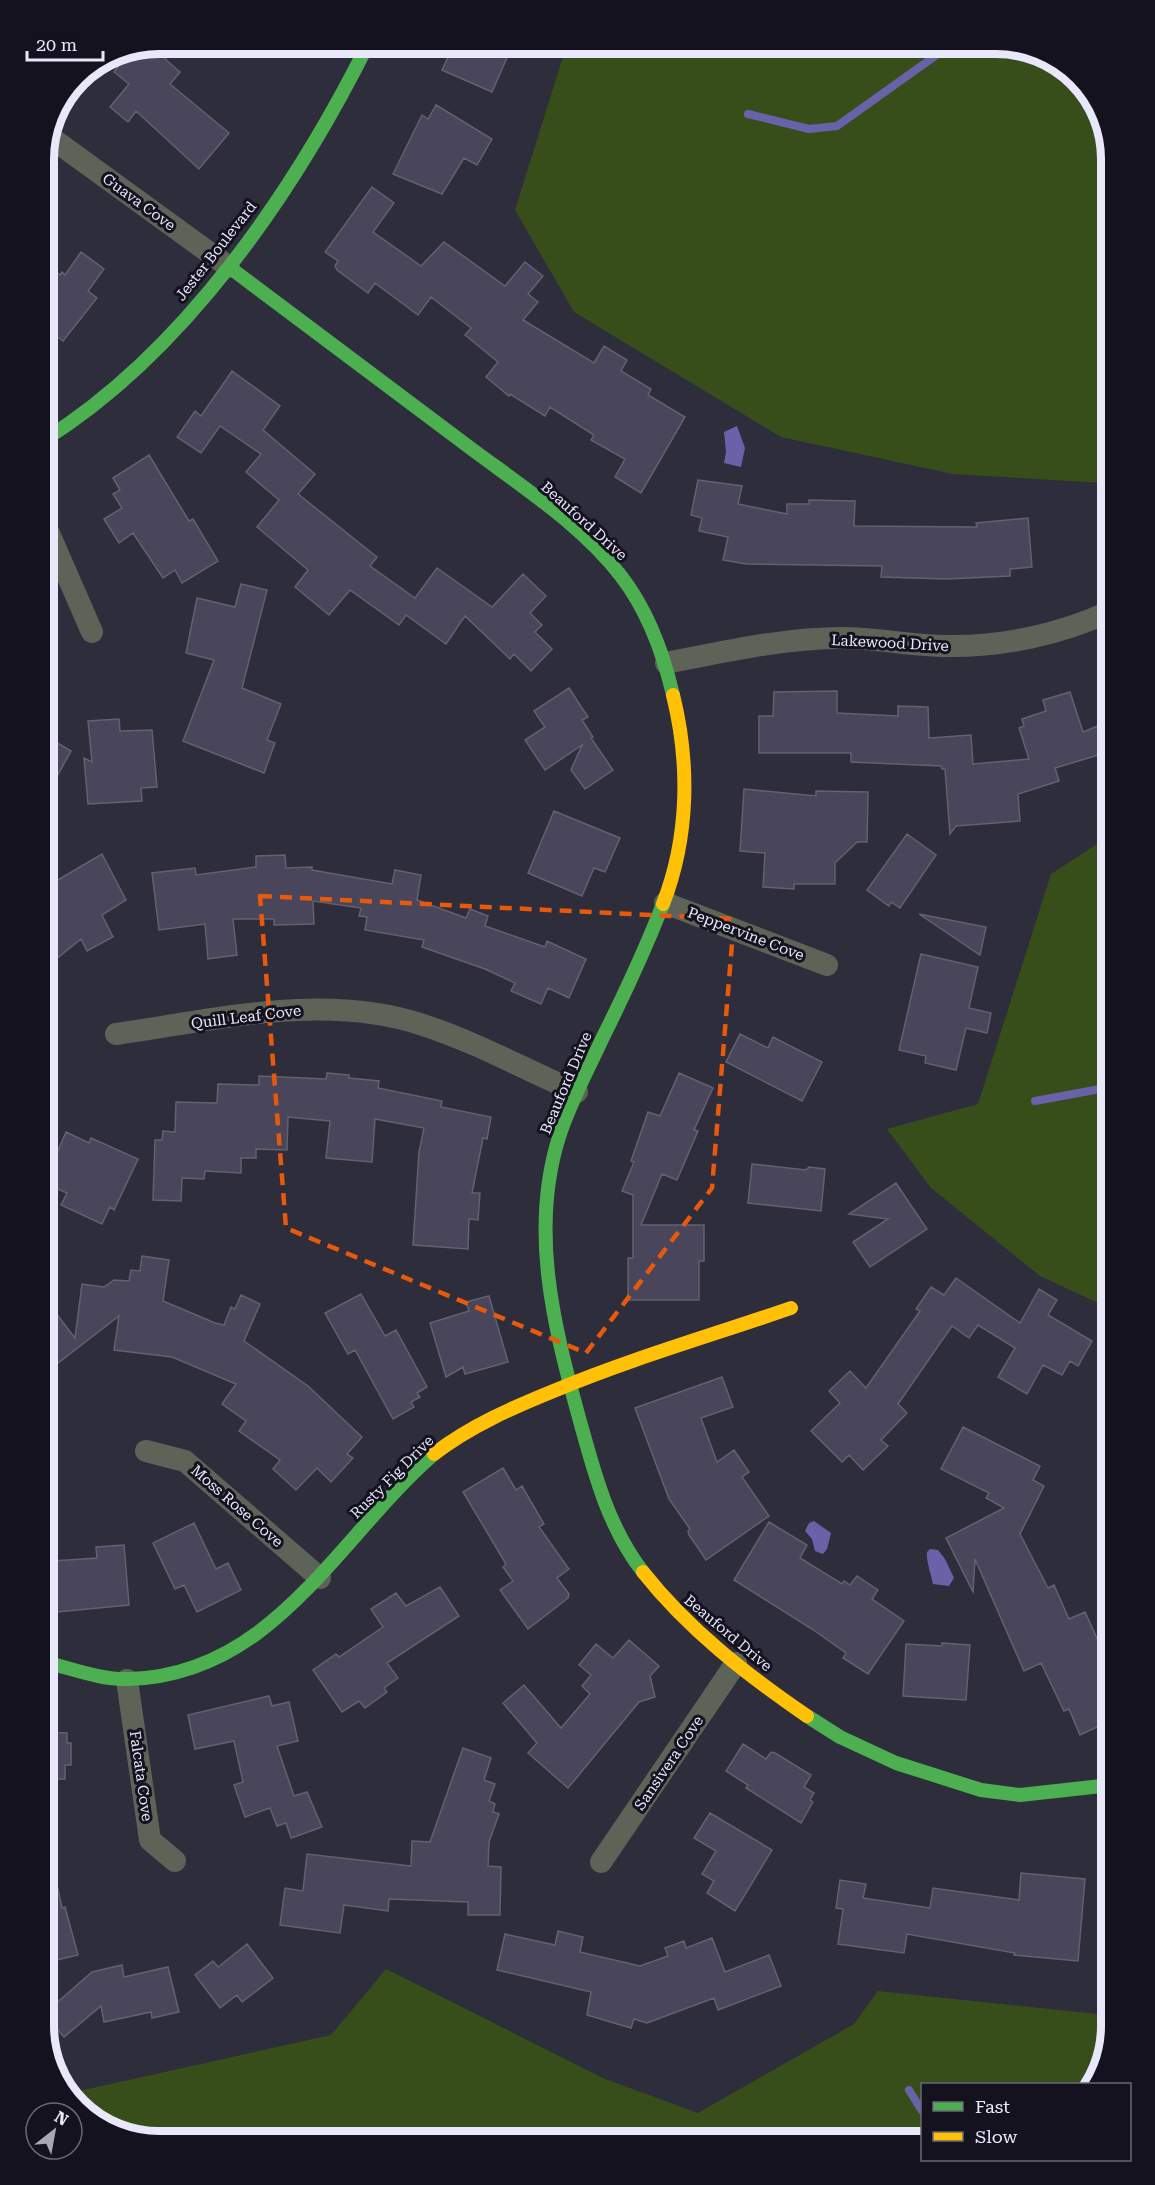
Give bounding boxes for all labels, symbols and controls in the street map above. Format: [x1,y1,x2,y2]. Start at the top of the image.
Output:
scale bar [27,24,104,62]
text: 20 m [36,34,77,55]
street label: Guava Cove [99,169,179,235]
street label: Jester Boulevard [172,198,261,304]
street label: Beauford Drive [537,478,631,564]
street label: Lakewood Drive [831,631,949,655]
street label: Peppervine Cove [685,903,807,965]
street label: Quill Leaf Cove [190,1001,302,1033]
street label: Beauford Drive [536,1029,596,1137]
street label: Rusty Fig Drive [347,1432,437,1522]
street label: Moss Rose Cove [187,1461,287,1551]
street label: Beauford Drive [680,1591,776,1675]
street label: Sansivera Cove [631,1712,707,1814]
street label: Falcata Cove [126,1730,156,1822]
legend [921,2083,1131,2161]
text: Fast [975,2096,1010,2117]
north arrow [24,2101,84,2161]
text: N [51,2107,72,2130]
text: Slow [975,2126,1017,2147]

